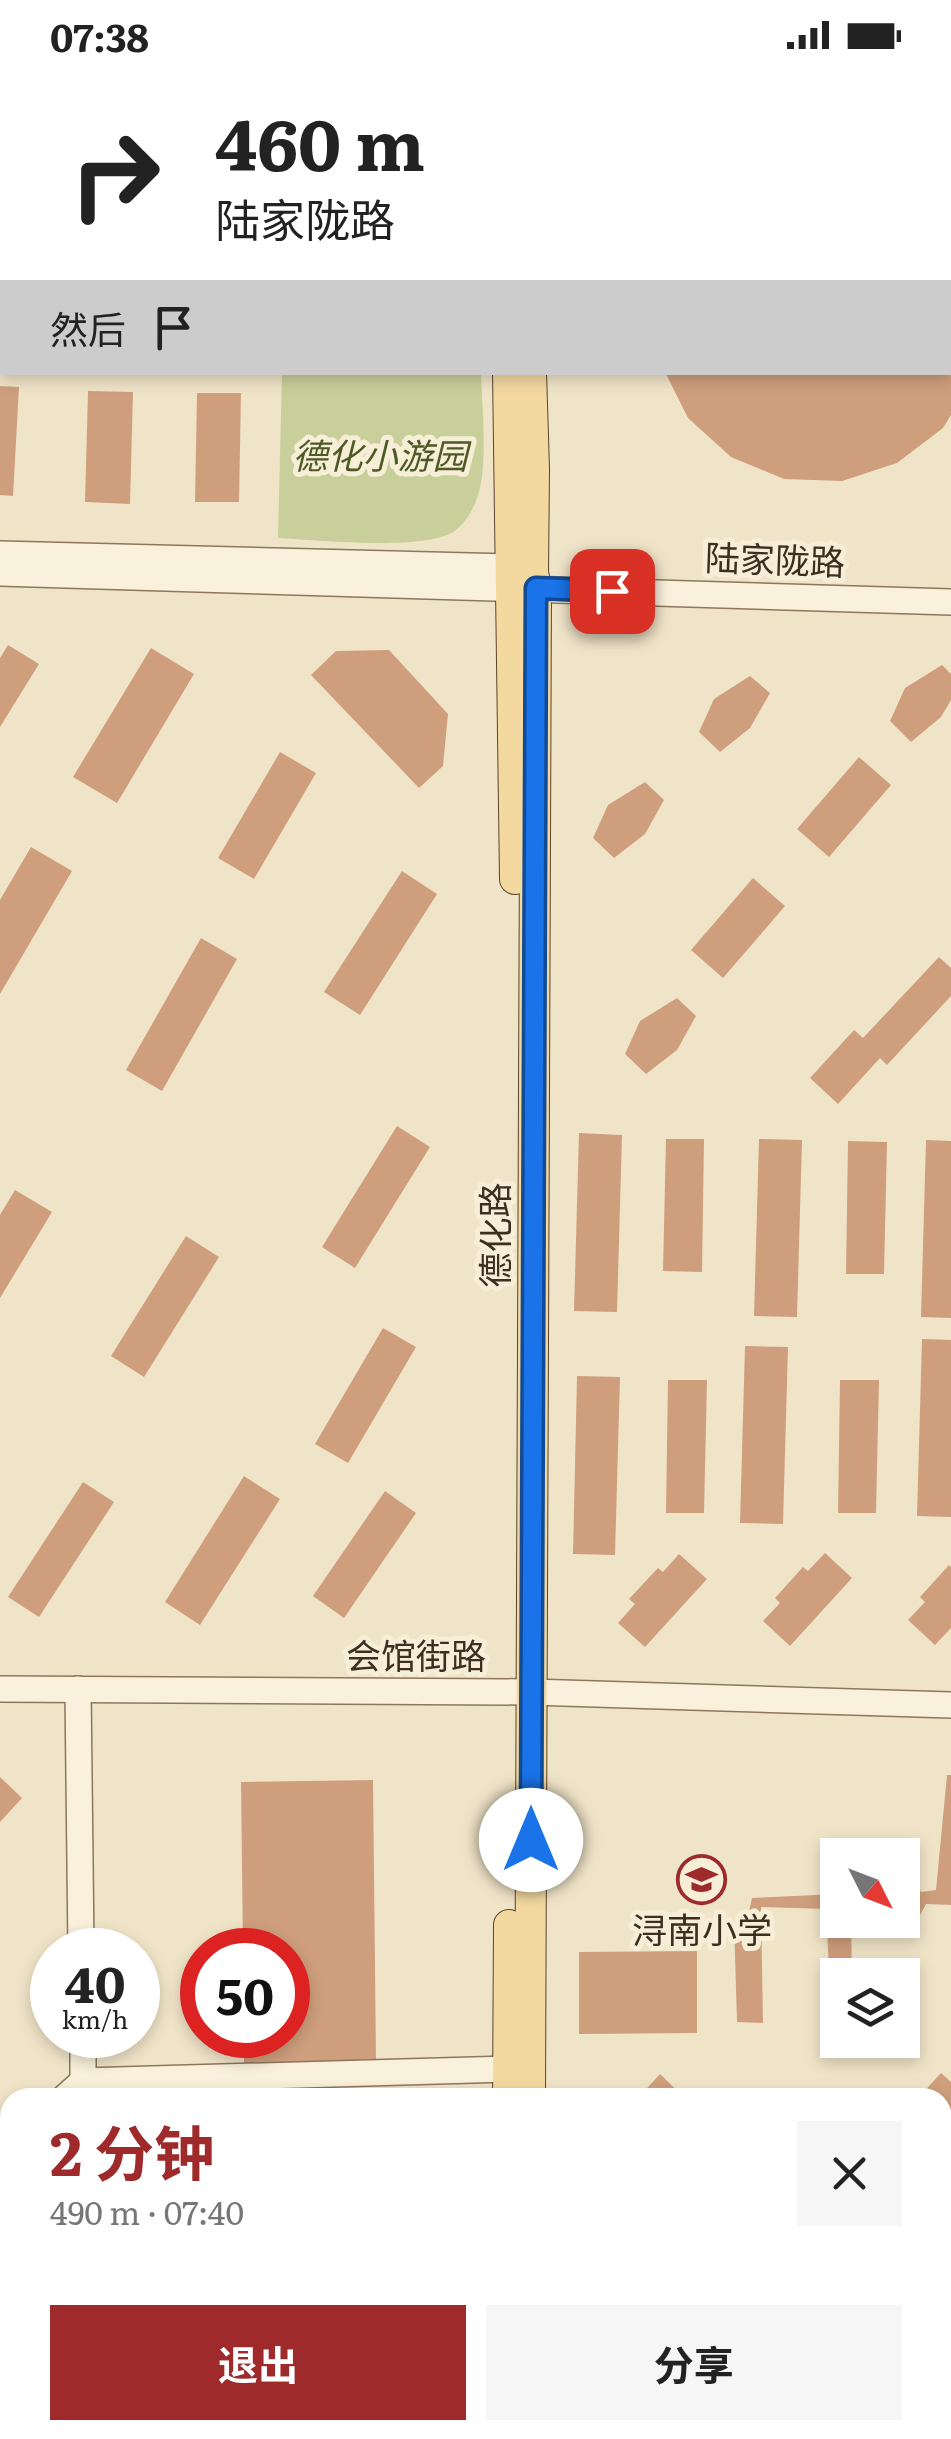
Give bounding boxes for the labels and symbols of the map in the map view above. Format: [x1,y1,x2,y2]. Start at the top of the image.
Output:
park label: 德化小游园 [292,428,472,480]
street label: 陆家陇路 [704,530,846,586]
pin [570,549,655,634]
street label: 德化路 [467,1182,519,1288]
street label: 会馆街路 [346,1628,486,1680]
position arrow [479,1788,583,1892]
north arrow [820,1838,920,1938]
school or university icon: 浔南小学 [676,1853,728,1905]
place label: 浔南小学 [632,1902,772,1954]
speed limit sign: 50 [180,1928,310,2058]

